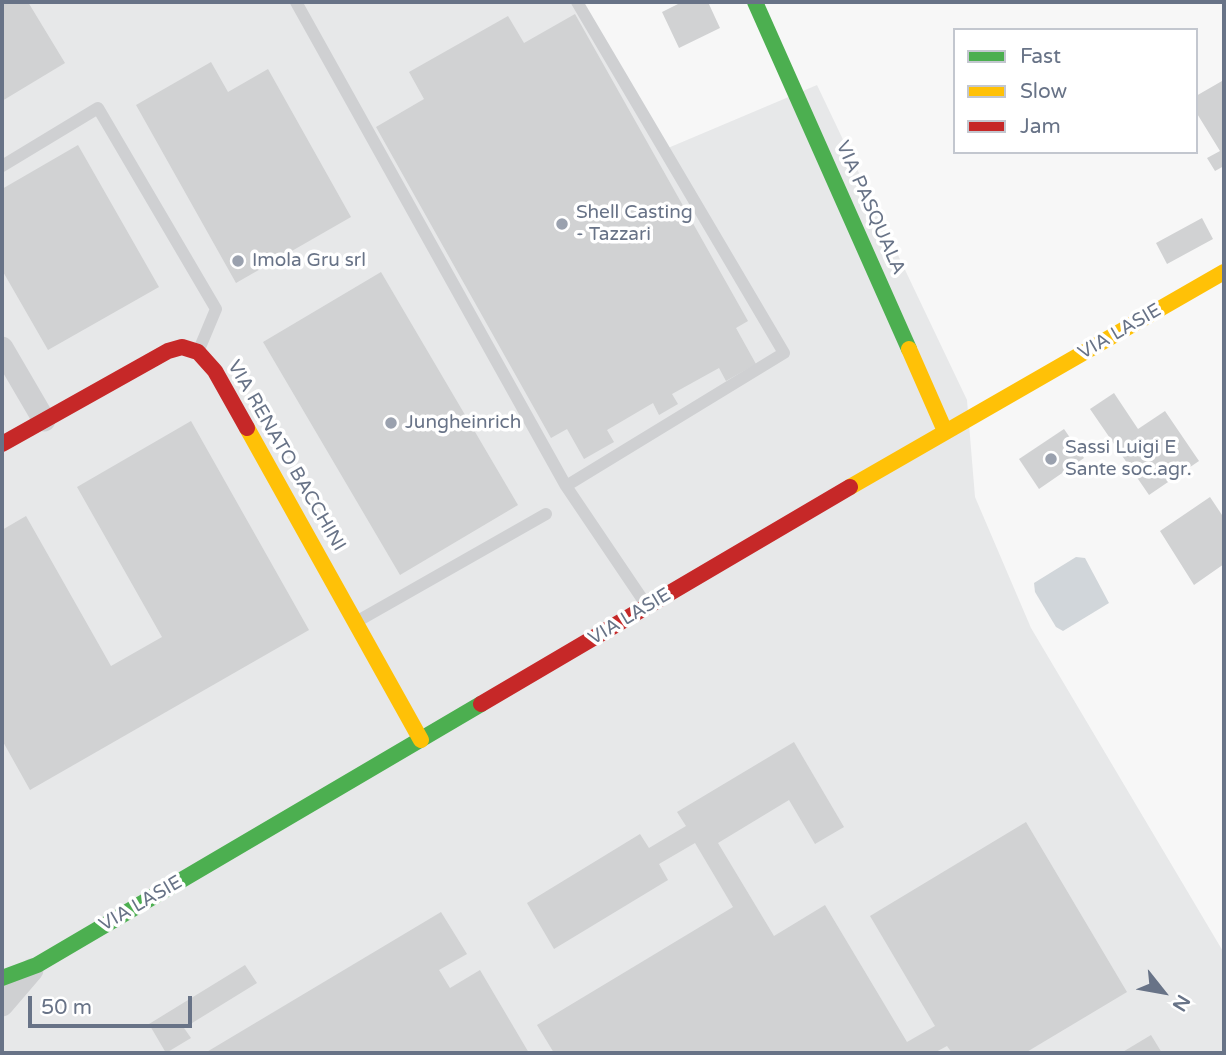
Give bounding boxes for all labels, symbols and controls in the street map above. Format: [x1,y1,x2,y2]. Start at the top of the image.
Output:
legend [953,28,1198,154]
text: Fast [1020,44,1061,69]
text: Slow [1020,79,1067,104]
text: Jam [1020,114,1061,139]
street label: VIA PASQUALA [830,138,910,278]
place label: Shell Casting - Tazzari [576,202,693,246]
marker: Shell Casting - Tazzari [554,216,570,232]
place label: Imola Gru srl [252,250,366,272]
marker: Imola Gru srl [230,253,246,269]
street label: VIA LASIE [1075,299,1165,365]
street label: VIA RENATO BACCHINI [222,356,350,556]
place label: Jungheinrich [405,412,521,434]
marker: Jungheinrich [383,415,399,431]
place label: Sassi Luigi E Sante soc.agr. [1065,437,1192,481]
marker: Sassi Luigi E Sante soc.agr. [1043,451,1059,467]
street label: VIA LASIE [585,584,675,650]
street label: VIA LASIE [96,871,186,937]
north arrow [1128,957,1198,1027]
scale bar [32,982,196,1026]
text: N [1168,991,1194,1015]
text: 50 m [41,995,92,1020]

